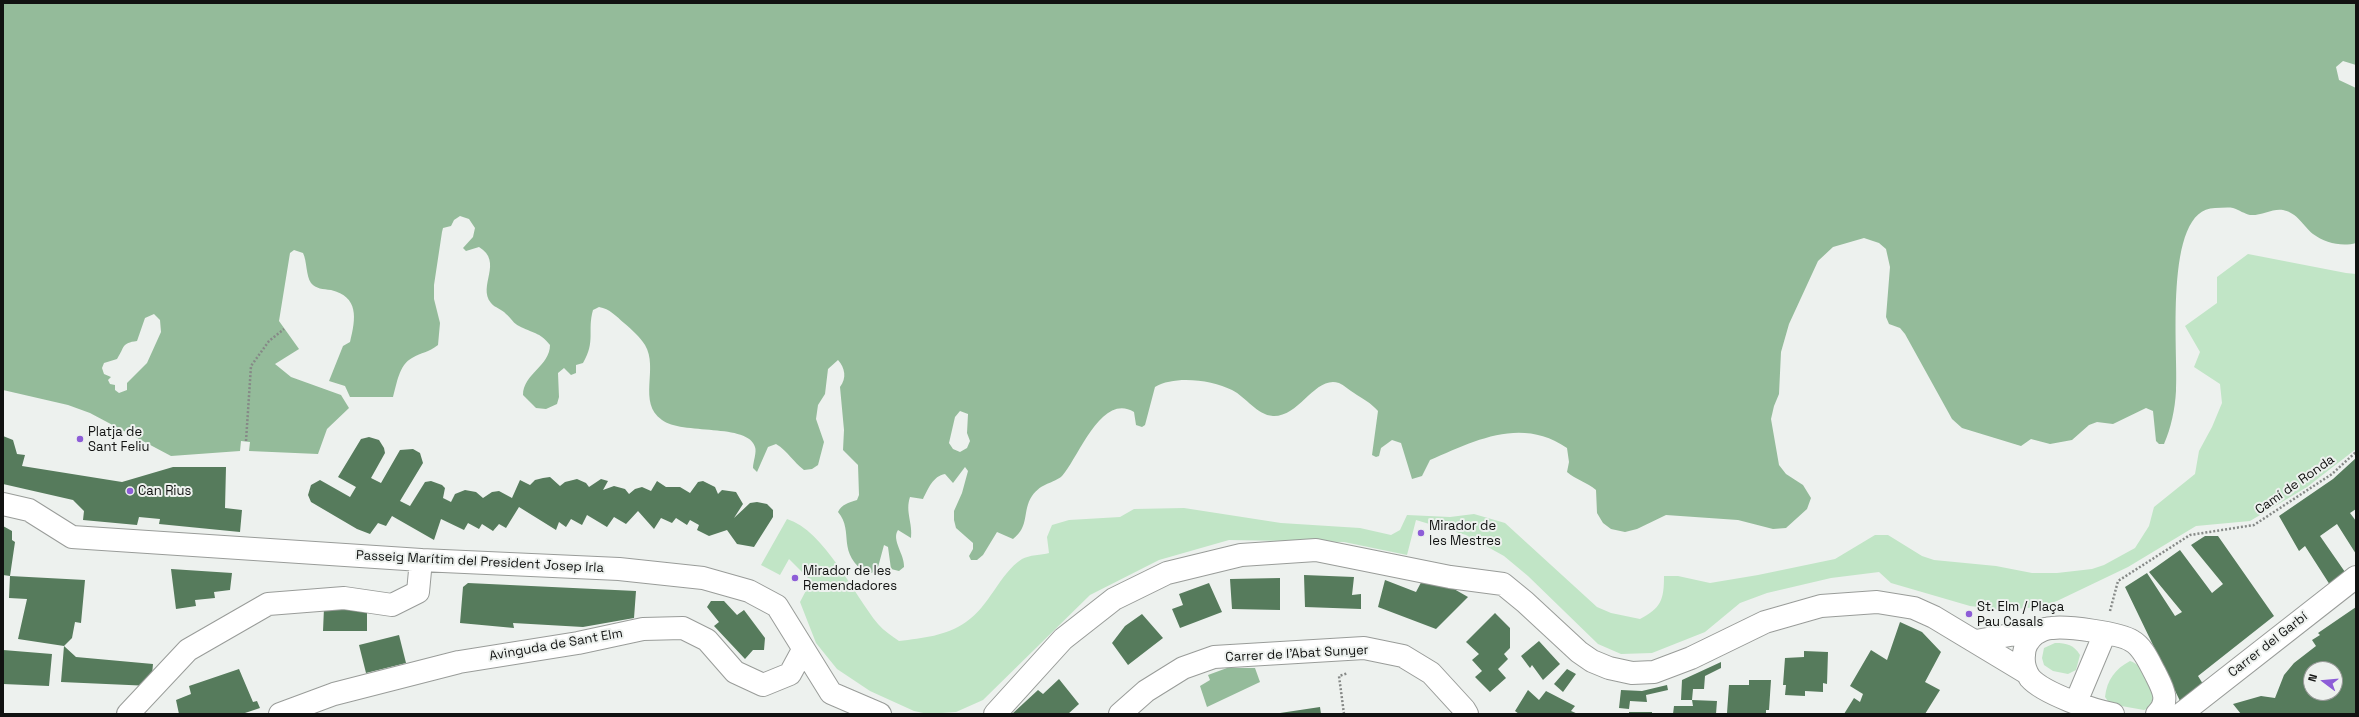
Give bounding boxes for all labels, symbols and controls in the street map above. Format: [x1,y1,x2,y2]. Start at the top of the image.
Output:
place label: Platja de Sant Feliu [88,424,150,455]
marker: Platja de Sant Feliu [75,434,85,444]
street label: Camí de Ronda [2252,452,2338,518]
place label: Can Rius [138,483,191,499]
marker: Can Rius [125,486,135,496]
place label: Mirador de les Mestres [1429,518,1501,549]
marker: Mirador de les Mestres [1416,528,1426,538]
street label: Passeig Marítim del President Josep Irla [356,548,604,576]
place label: Mirador de les Remendadores [803,563,897,594]
marker: Mirador de les Remendadores [790,573,800,583]
place label: St. Elm / Plaça Pau Casals [1977,599,2064,630]
marker: St. Elm / Plaça Pau Casals [1964,609,1974,619]
street label: Carrer del Garbí [2225,609,2311,681]
street label: Avinguda de Sant Elm [488,626,624,664]
street label: Carrer de l'Abat Sunyer [1225,642,1369,666]
north arrow [2303,661,2343,701]
text: N [2305,672,2320,683]

